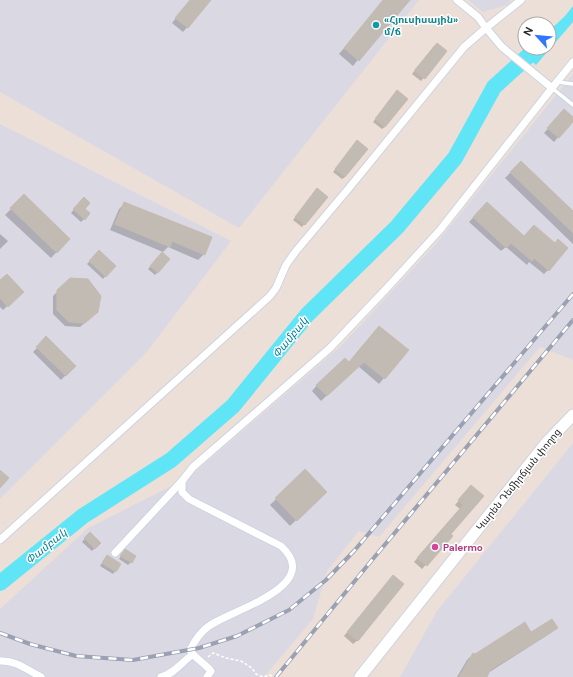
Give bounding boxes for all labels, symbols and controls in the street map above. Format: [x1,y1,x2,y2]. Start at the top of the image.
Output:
place label: «Հյուսիսային» մ/ճ [384,13,458,38]
north arrow [517,16,557,56]
marker: «Հյուսիսային» մ/ճ [371,20,381,30]
text: N [520,25,536,38]
water label: Փամբակ [269,313,311,360]
street label: Կարեն Դեմիրճյան փողոց [473,426,564,533]
water label: Փամբակ [23,525,70,567]
place label: Palermo [443,541,483,554]
marker: Palermo [430,542,440,552]

